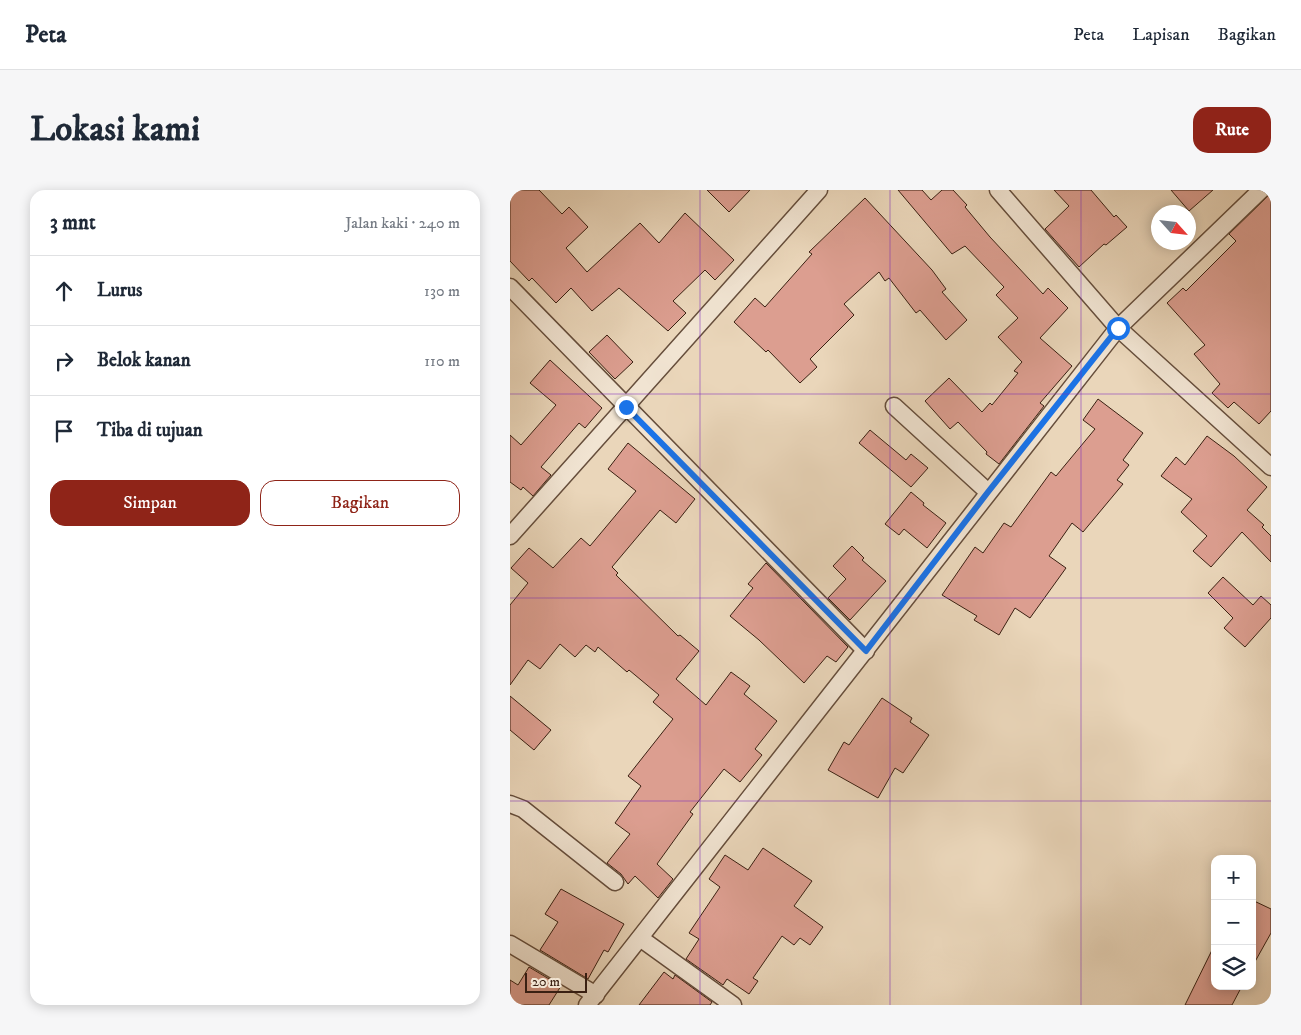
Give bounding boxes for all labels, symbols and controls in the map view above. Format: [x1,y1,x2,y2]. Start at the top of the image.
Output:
text: Peta [25,20,66,50]
text: Peta [1073,24,1104,46]
text: Lapisan [1132,24,1190,46]
text: Bagikan [1218,24,1276,46]
button: Rute [1193,107,1271,153]
text: Lokasi kami [30,108,200,152]
north arrow [1151,205,1196,250]
text: 3 mnt [50,210,96,236]
text: Jalan kaki · 240 m [345,213,460,233]
icon: ahead [50,277,78,305]
text: Lurus [97,279,142,302]
text: 130 m [424,281,460,301]
route start [1107,317,1130,340]
icon: right [50,347,78,375]
text: Belok kanan [97,349,191,372]
text: 110 m [424,351,460,371]
route end [615,396,638,419]
icon: arrive [50,417,78,445]
text: Tiba di tujuan [97,419,203,442]
button: Simpan [50,480,250,526]
button: Bagikan [260,480,460,526]
map controls [1211,855,1256,990]
button: + [1211,855,1256,900]
button: − [1211,900,1256,945]
button: layers [1211,945,1256,990]
scale bar [525,970,588,993]
text: 20 m [532,973,560,991]

